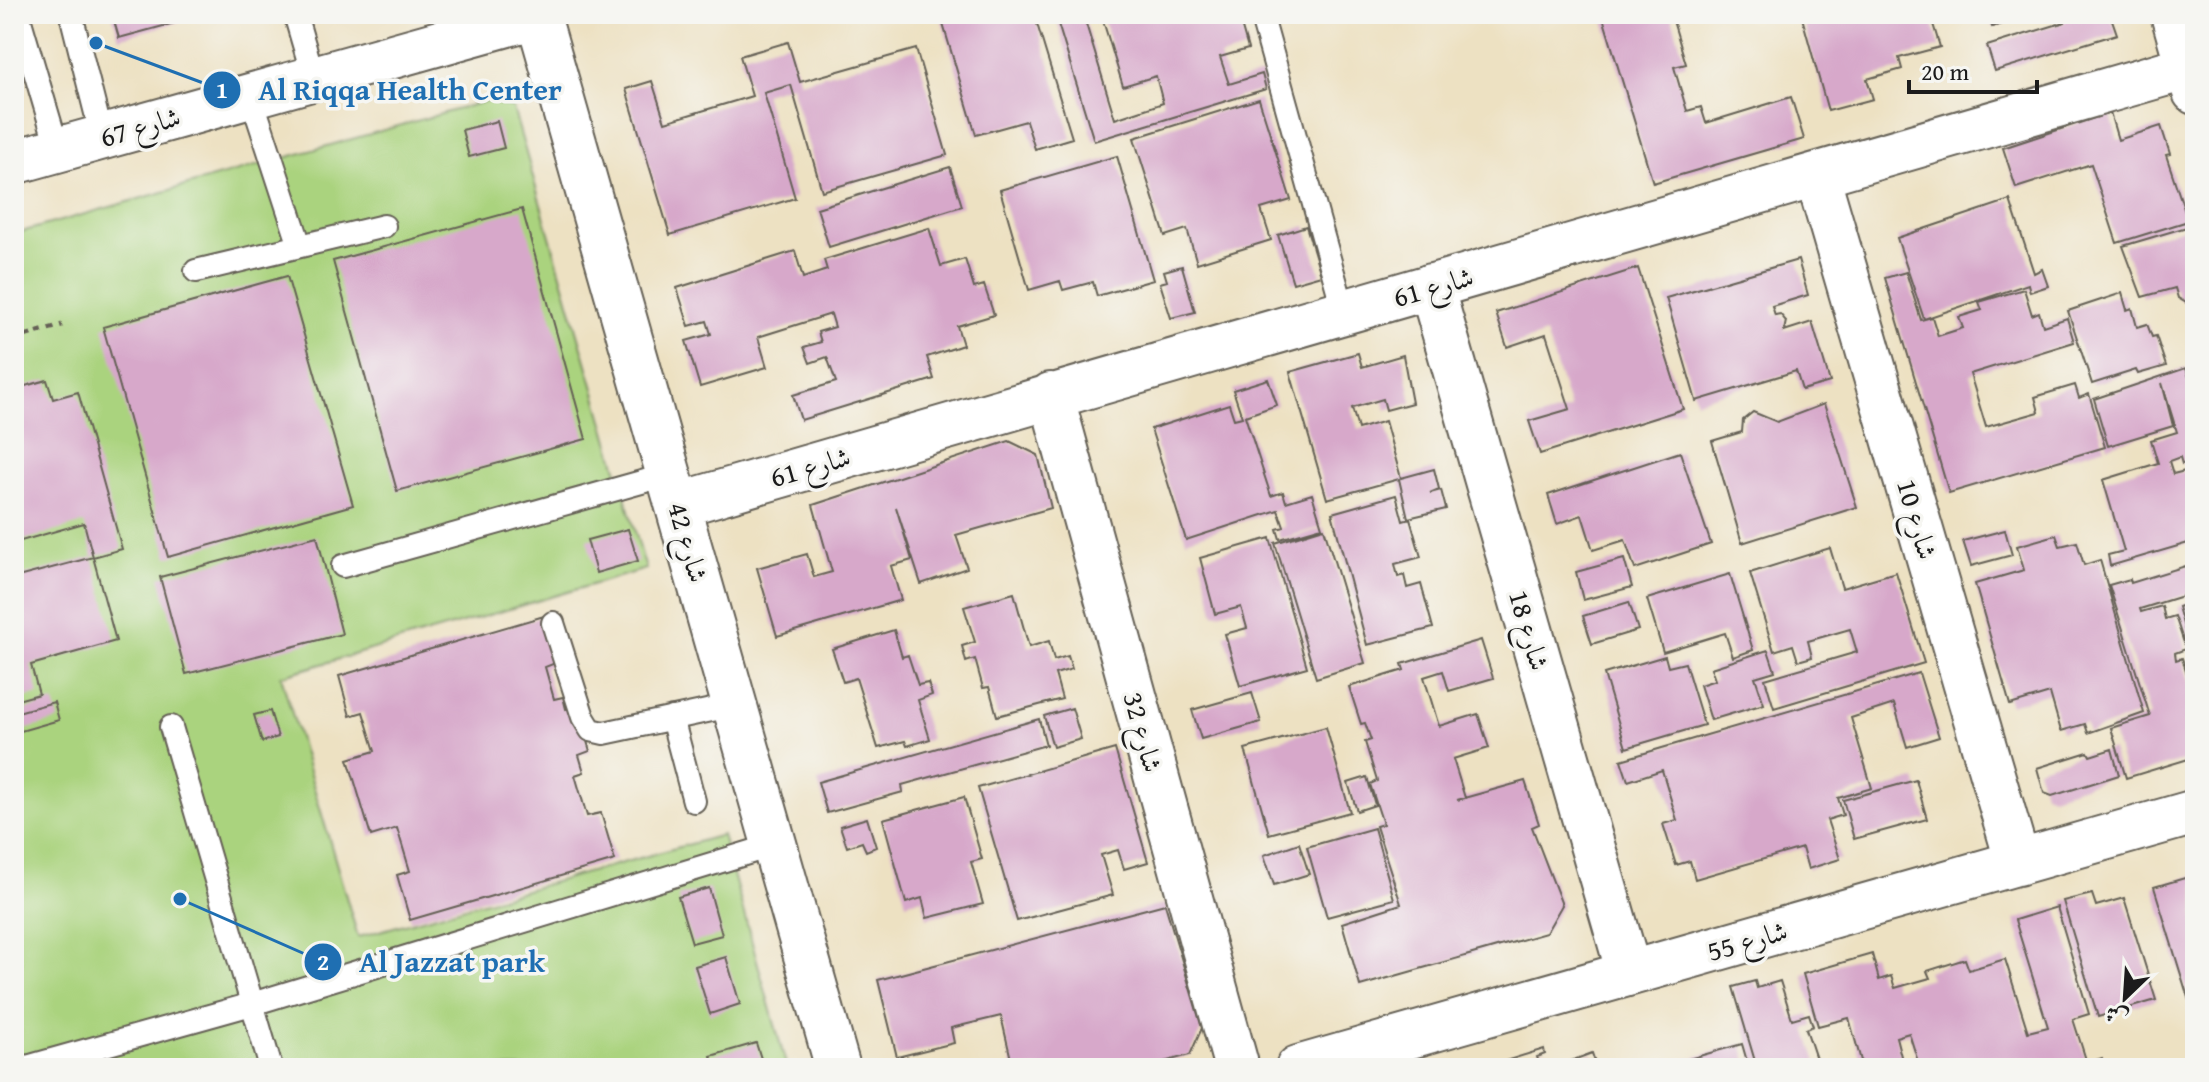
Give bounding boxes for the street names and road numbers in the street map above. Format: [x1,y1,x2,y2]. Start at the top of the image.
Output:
street label: شارع 67 [95,95,186,161]
street label: شارع 61 [1388,255,1479,321]
street label: شارع 61 [765,435,856,501]
street label: شارع 10 [1883,474,1949,565]
street label: شارع 42 [654,497,720,588]
street label: شارع 18 [1495,585,1561,676]
street label: شارع 32 [1110,687,1174,778]
street label: شارع 55 [1702,909,1793,975]

